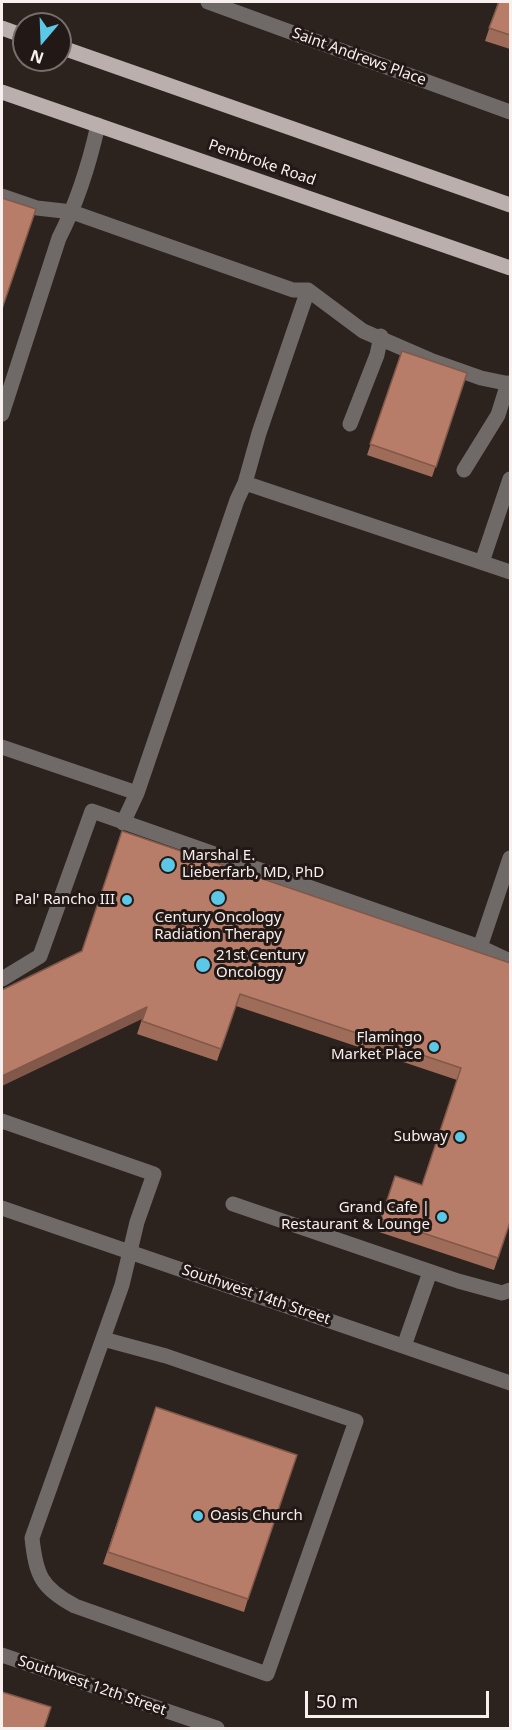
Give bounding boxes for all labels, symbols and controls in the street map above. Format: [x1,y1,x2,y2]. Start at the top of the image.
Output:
north arrow [12,12,72,72]
street label: Saint Andrews Place [290,24,428,90]
text: N [27,45,47,70]
street label: Pembroke Road [206,136,318,190]
place label: Marshal E. Lieberfarb, MD, PhD [182,847,324,882]
marker: Marshal E. Lieberfarb, MD, PhD [159,856,177,874]
marker: Century Oncology Radiation Therapy [209,889,227,907]
place label: Pal' Rancho III [15,891,115,909]
marker: Pal' Rancho III [120,893,134,907]
place label: Century Oncology Radiation Therapy [154,909,282,944]
place label: 21st Century Oncology [216,947,305,982]
marker: 21st Century Oncology [194,956,212,974]
place label: Flamingo Market Place [331,1029,422,1064]
marker: Flamingo Market Place [427,1040,441,1054]
place label: Subway [394,1128,448,1146]
marker: Subway [453,1130,467,1144]
place label: Grand Cafe | Restaurant & Lounge [281,1199,430,1234]
marker: Grand Cafe | Restaurant & Lounge [435,1210,449,1224]
street label: Southwest 14th Street [179,1261,333,1329]
place label: Oasis Church [210,1507,303,1525]
marker: Oasis Church [191,1509,205,1523]
street label: Southwest 12th Street [15,1652,169,1720]
scale bar [308,1679,492,1717]
text: 50 m [316,1689,358,1713]

